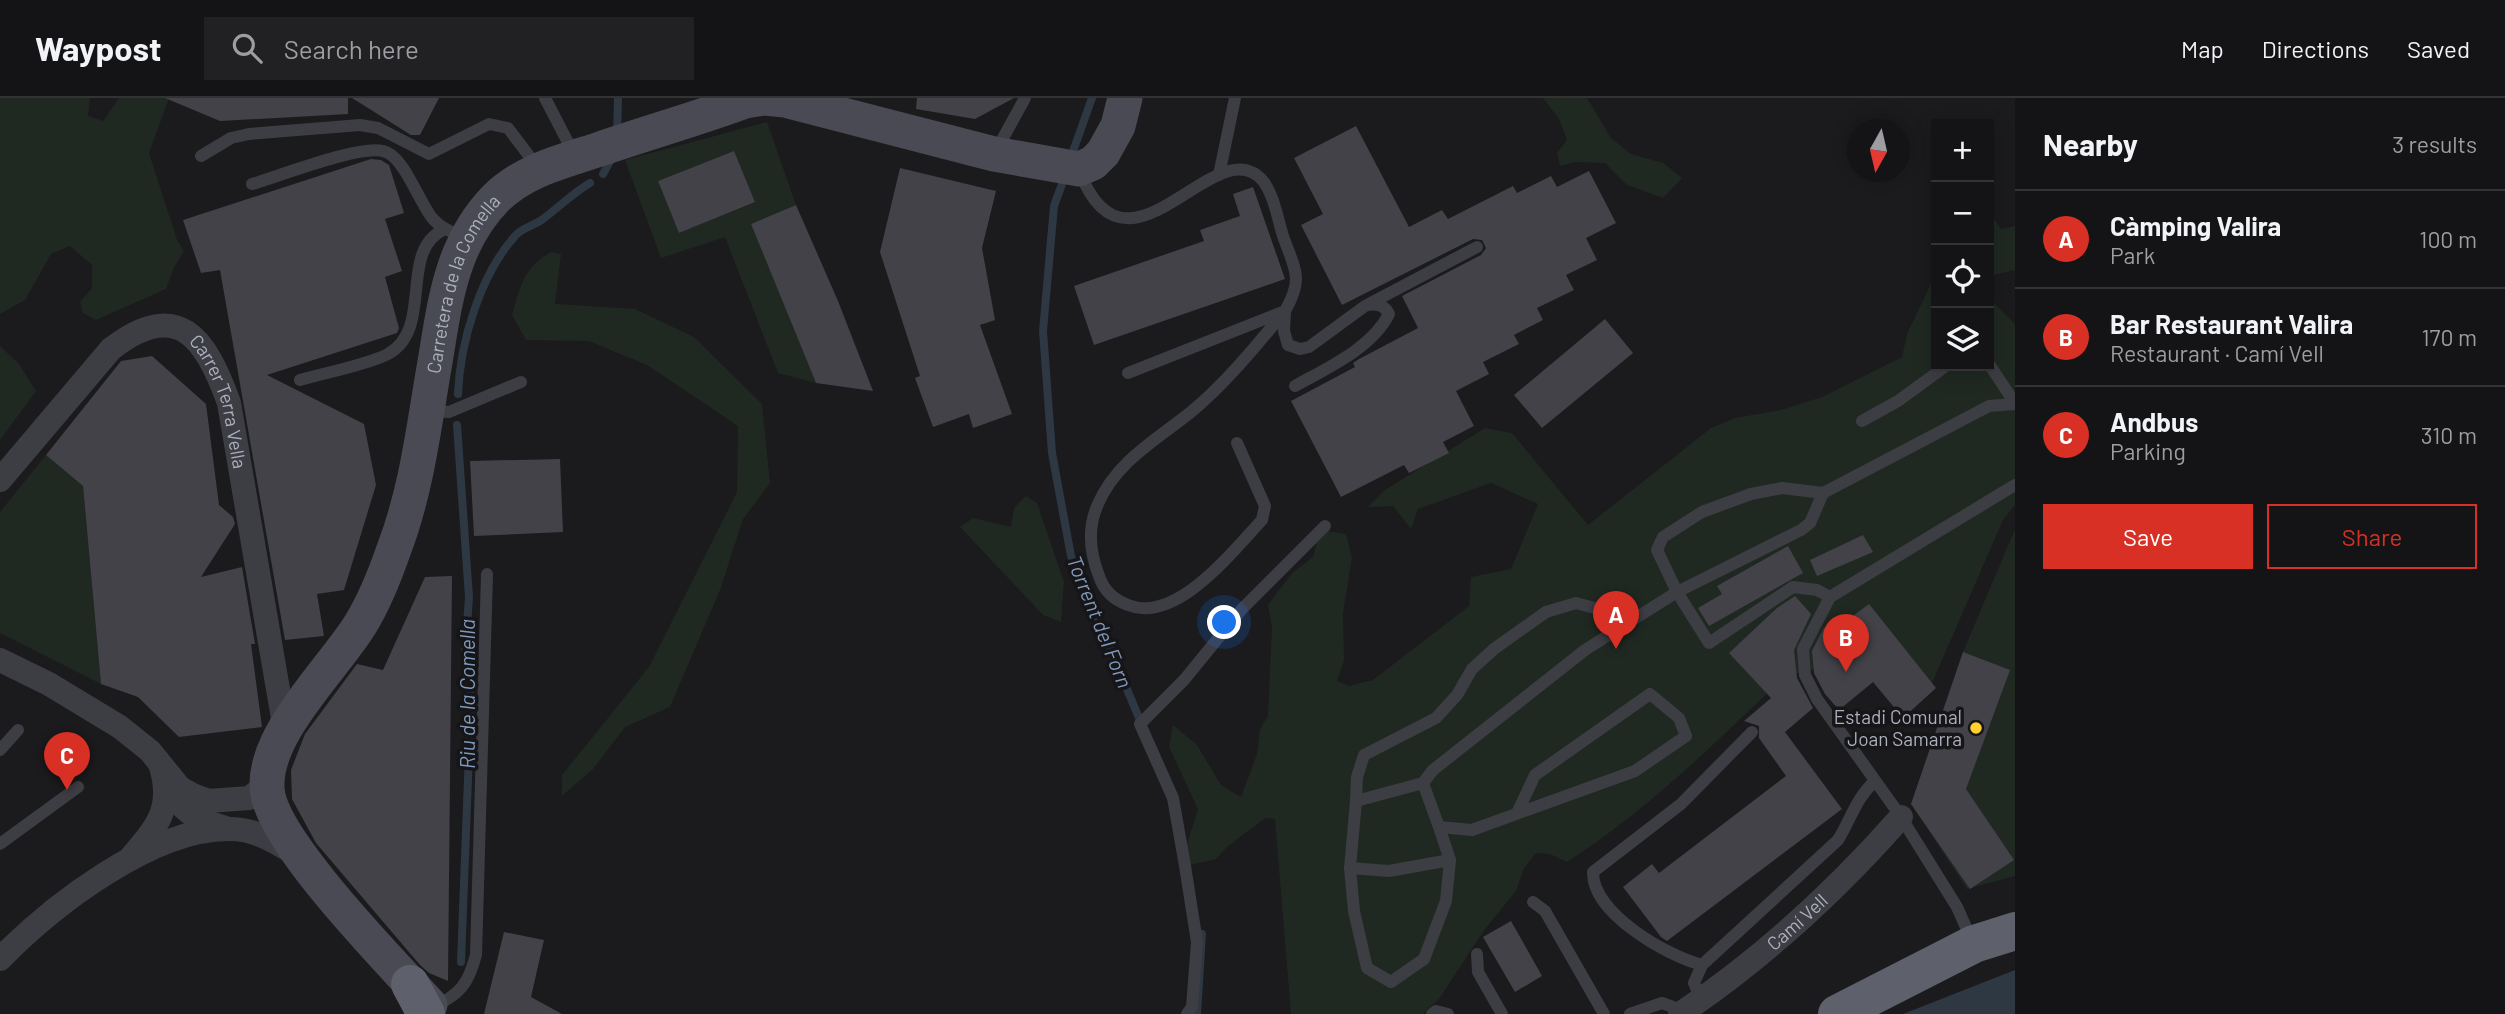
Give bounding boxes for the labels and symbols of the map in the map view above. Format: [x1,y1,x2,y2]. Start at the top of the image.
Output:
north arrow [1847,119,1910,182]
street label: Carretera de la Comella [421,189,505,375]
street label: Carrer Terra Vella [185,329,252,470]
water label: Torrent del Forn [1063,552,1138,691]
pin: A [1593,591,1639,649]
your location [1207,605,1241,639]
pin: B [1823,614,1869,672]
water label: Riu de la Comella [454,619,479,769]
place label: Estadi Comunal Joan Samarra [1834,705,1962,750]
marker: Estadi Comunal Joan Samarra [1968,720,1984,736]
pin: C [44,732,90,790]
street label: Camí Vell [1762,888,1832,955]

